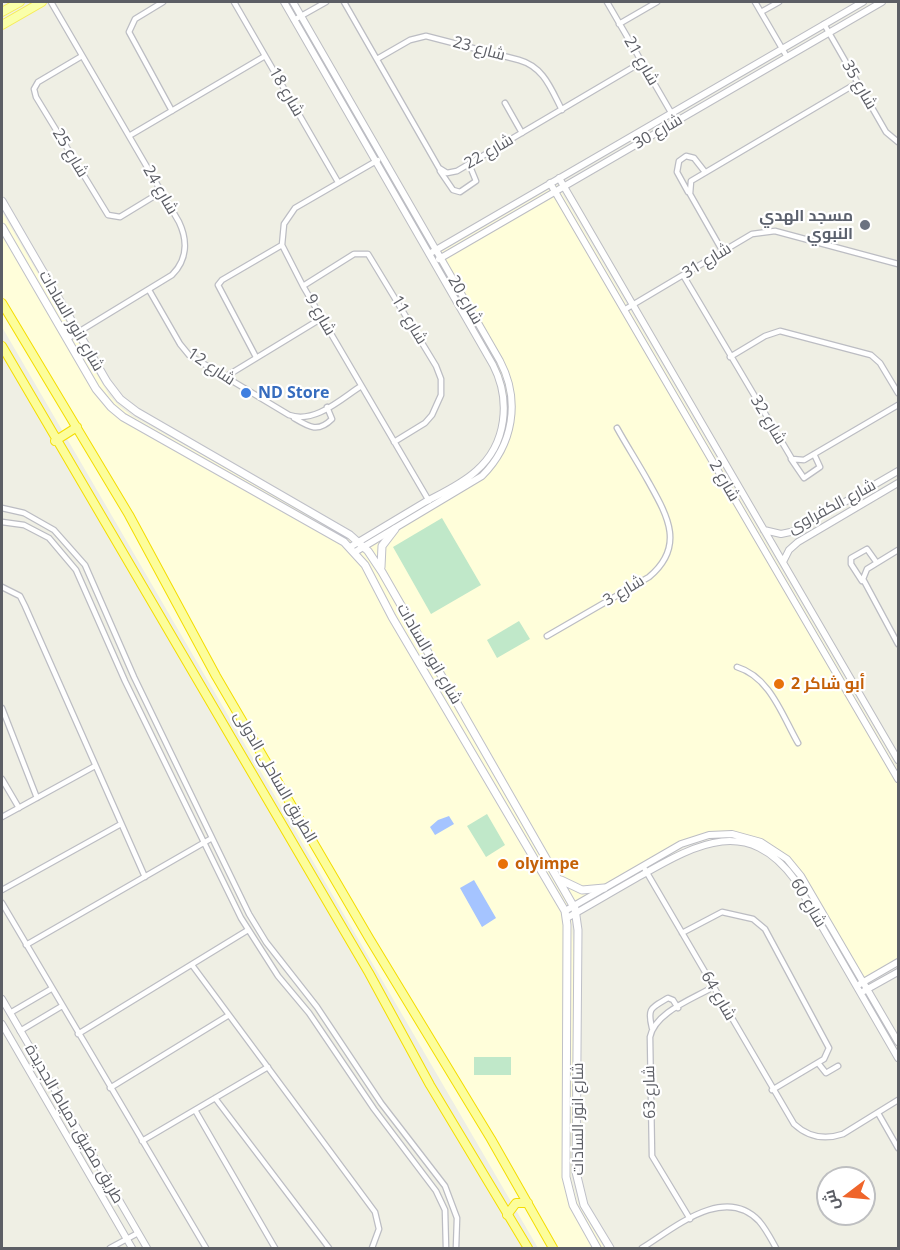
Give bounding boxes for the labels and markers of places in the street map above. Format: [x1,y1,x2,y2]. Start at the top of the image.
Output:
place label: مسجد الهدي النبوي [759,206,853,244]
marker: مسجد الهدي النبوي [858,218,872,232]
place label: ND Store [258,383,329,403]
marker: ND Store [239,386,253,400]
place label: أبو شاكر 2 [791,674,865,694]
marker: أبو شاكر 2 [772,677,786,691]
place label: olyimpe [515,854,579,874]
marker: olyimpe [496,857,510,871]

